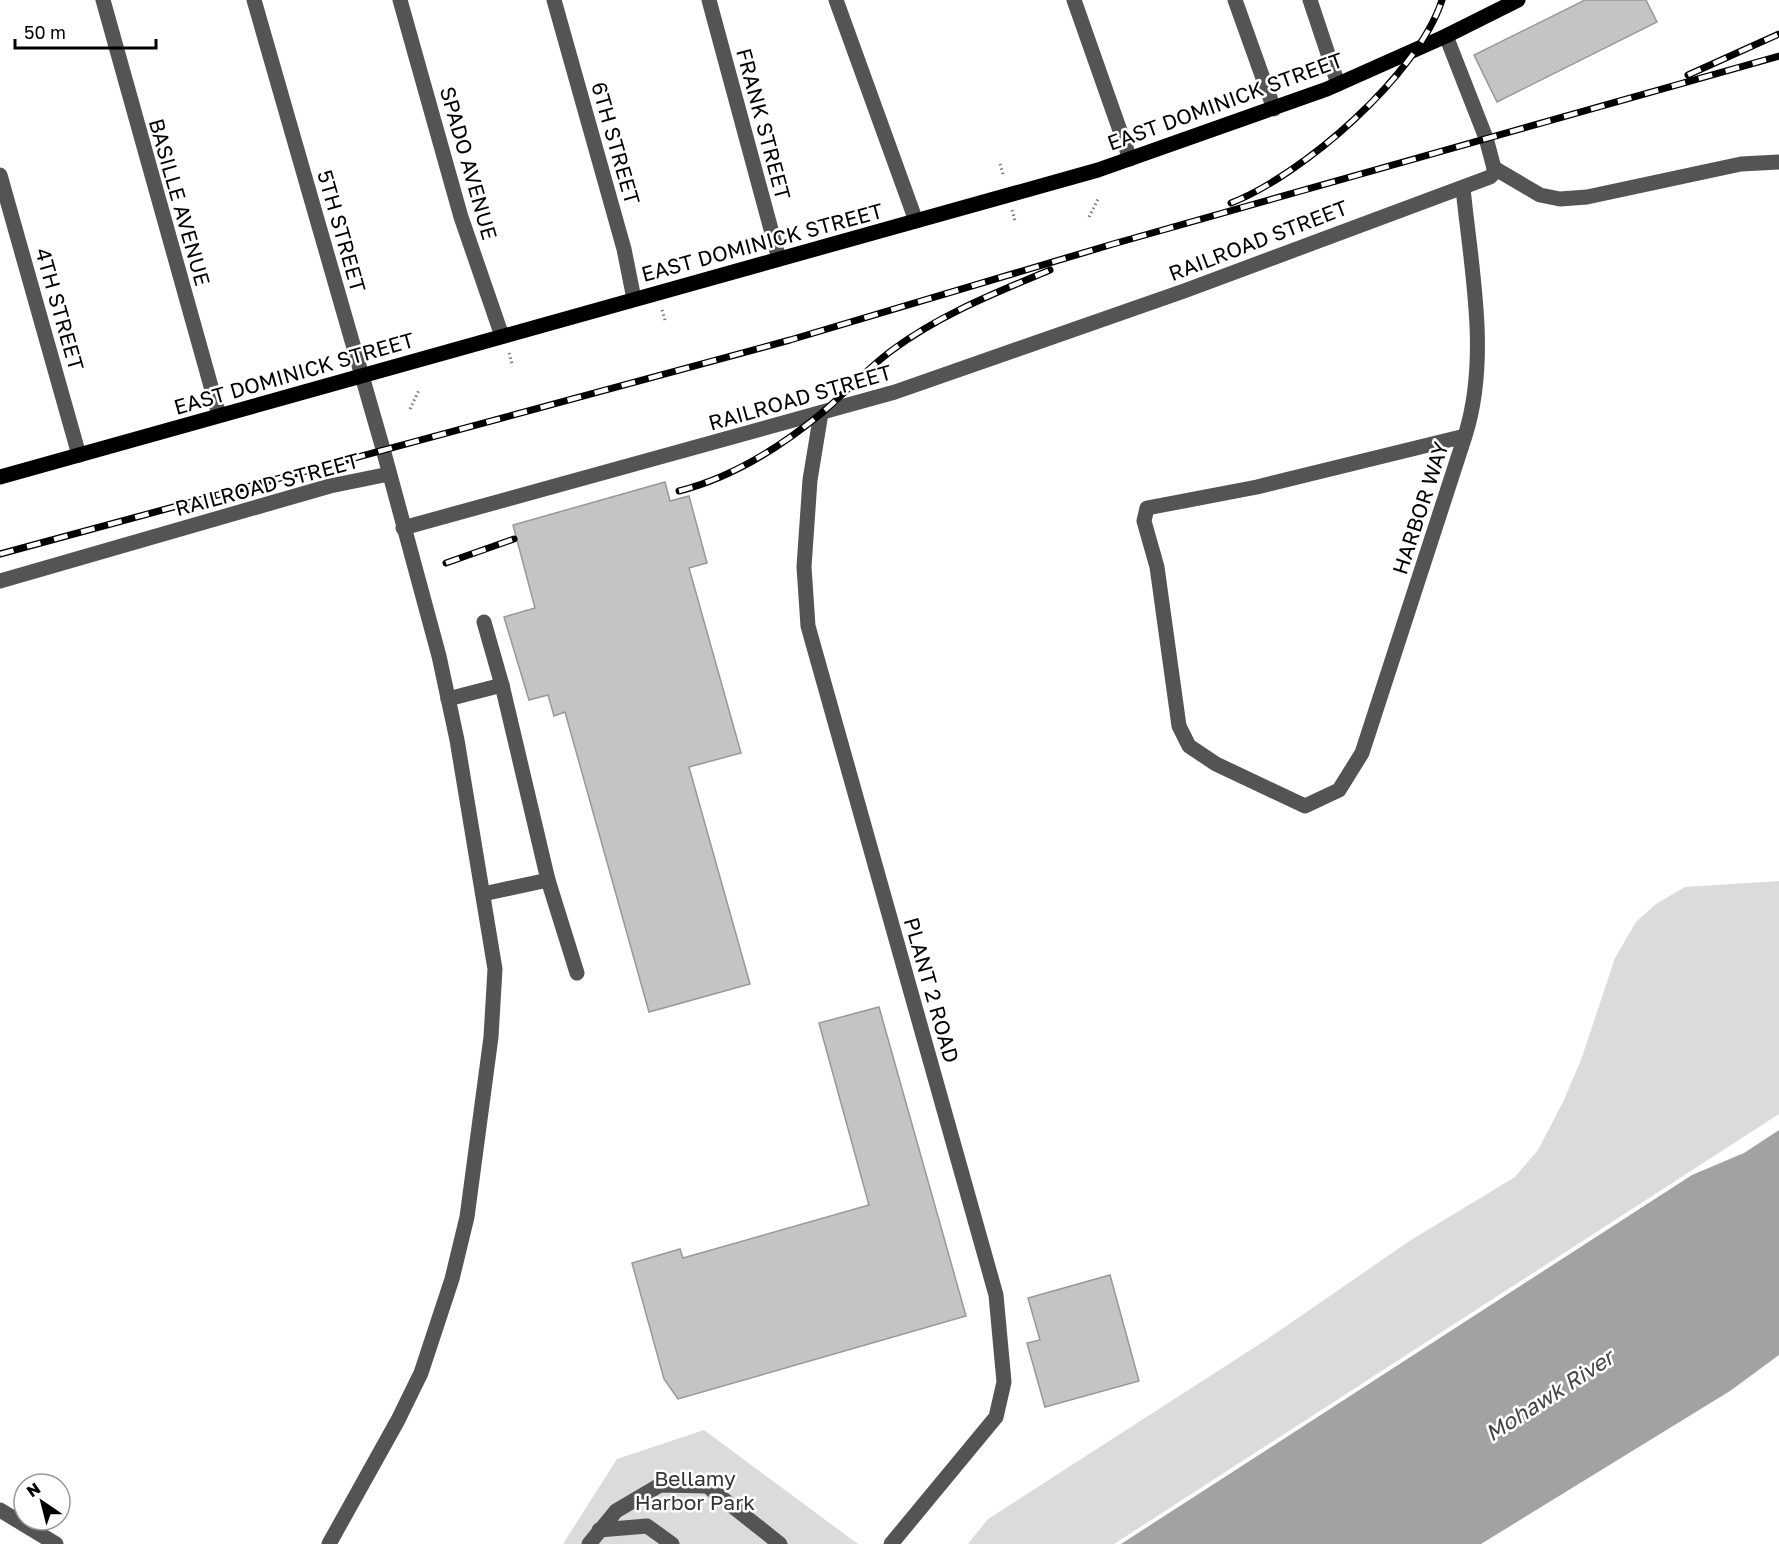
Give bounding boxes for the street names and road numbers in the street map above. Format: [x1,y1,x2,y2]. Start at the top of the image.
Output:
street label: FRANK STREET [731,45,797,203]
street label: EAST DOMINICK STREET [1104,46,1346,156]
street label: 6TH STREET [586,79,646,207]
street label: SPADO AVENUE [435,83,503,243]
street label: BASILLE AVENUE [144,115,216,289]
street label: 5TH STREET [312,167,372,295]
street label: RAILROAD STREET [1165,194,1351,286]
street label: EAST DOMINICK STREET [638,197,886,287]
street label: 4TH STREET [30,245,90,373]
street label: EAST DOMINICK STREET [171,326,417,420]
street label: RAILROAD STREET [705,358,895,436]
street label: HARBOR WAY [1386,438,1454,577]
street label: RAILROAD STREET [172,447,362,521]
street label: PLANT 2 ROAD [899,914,965,1066]

